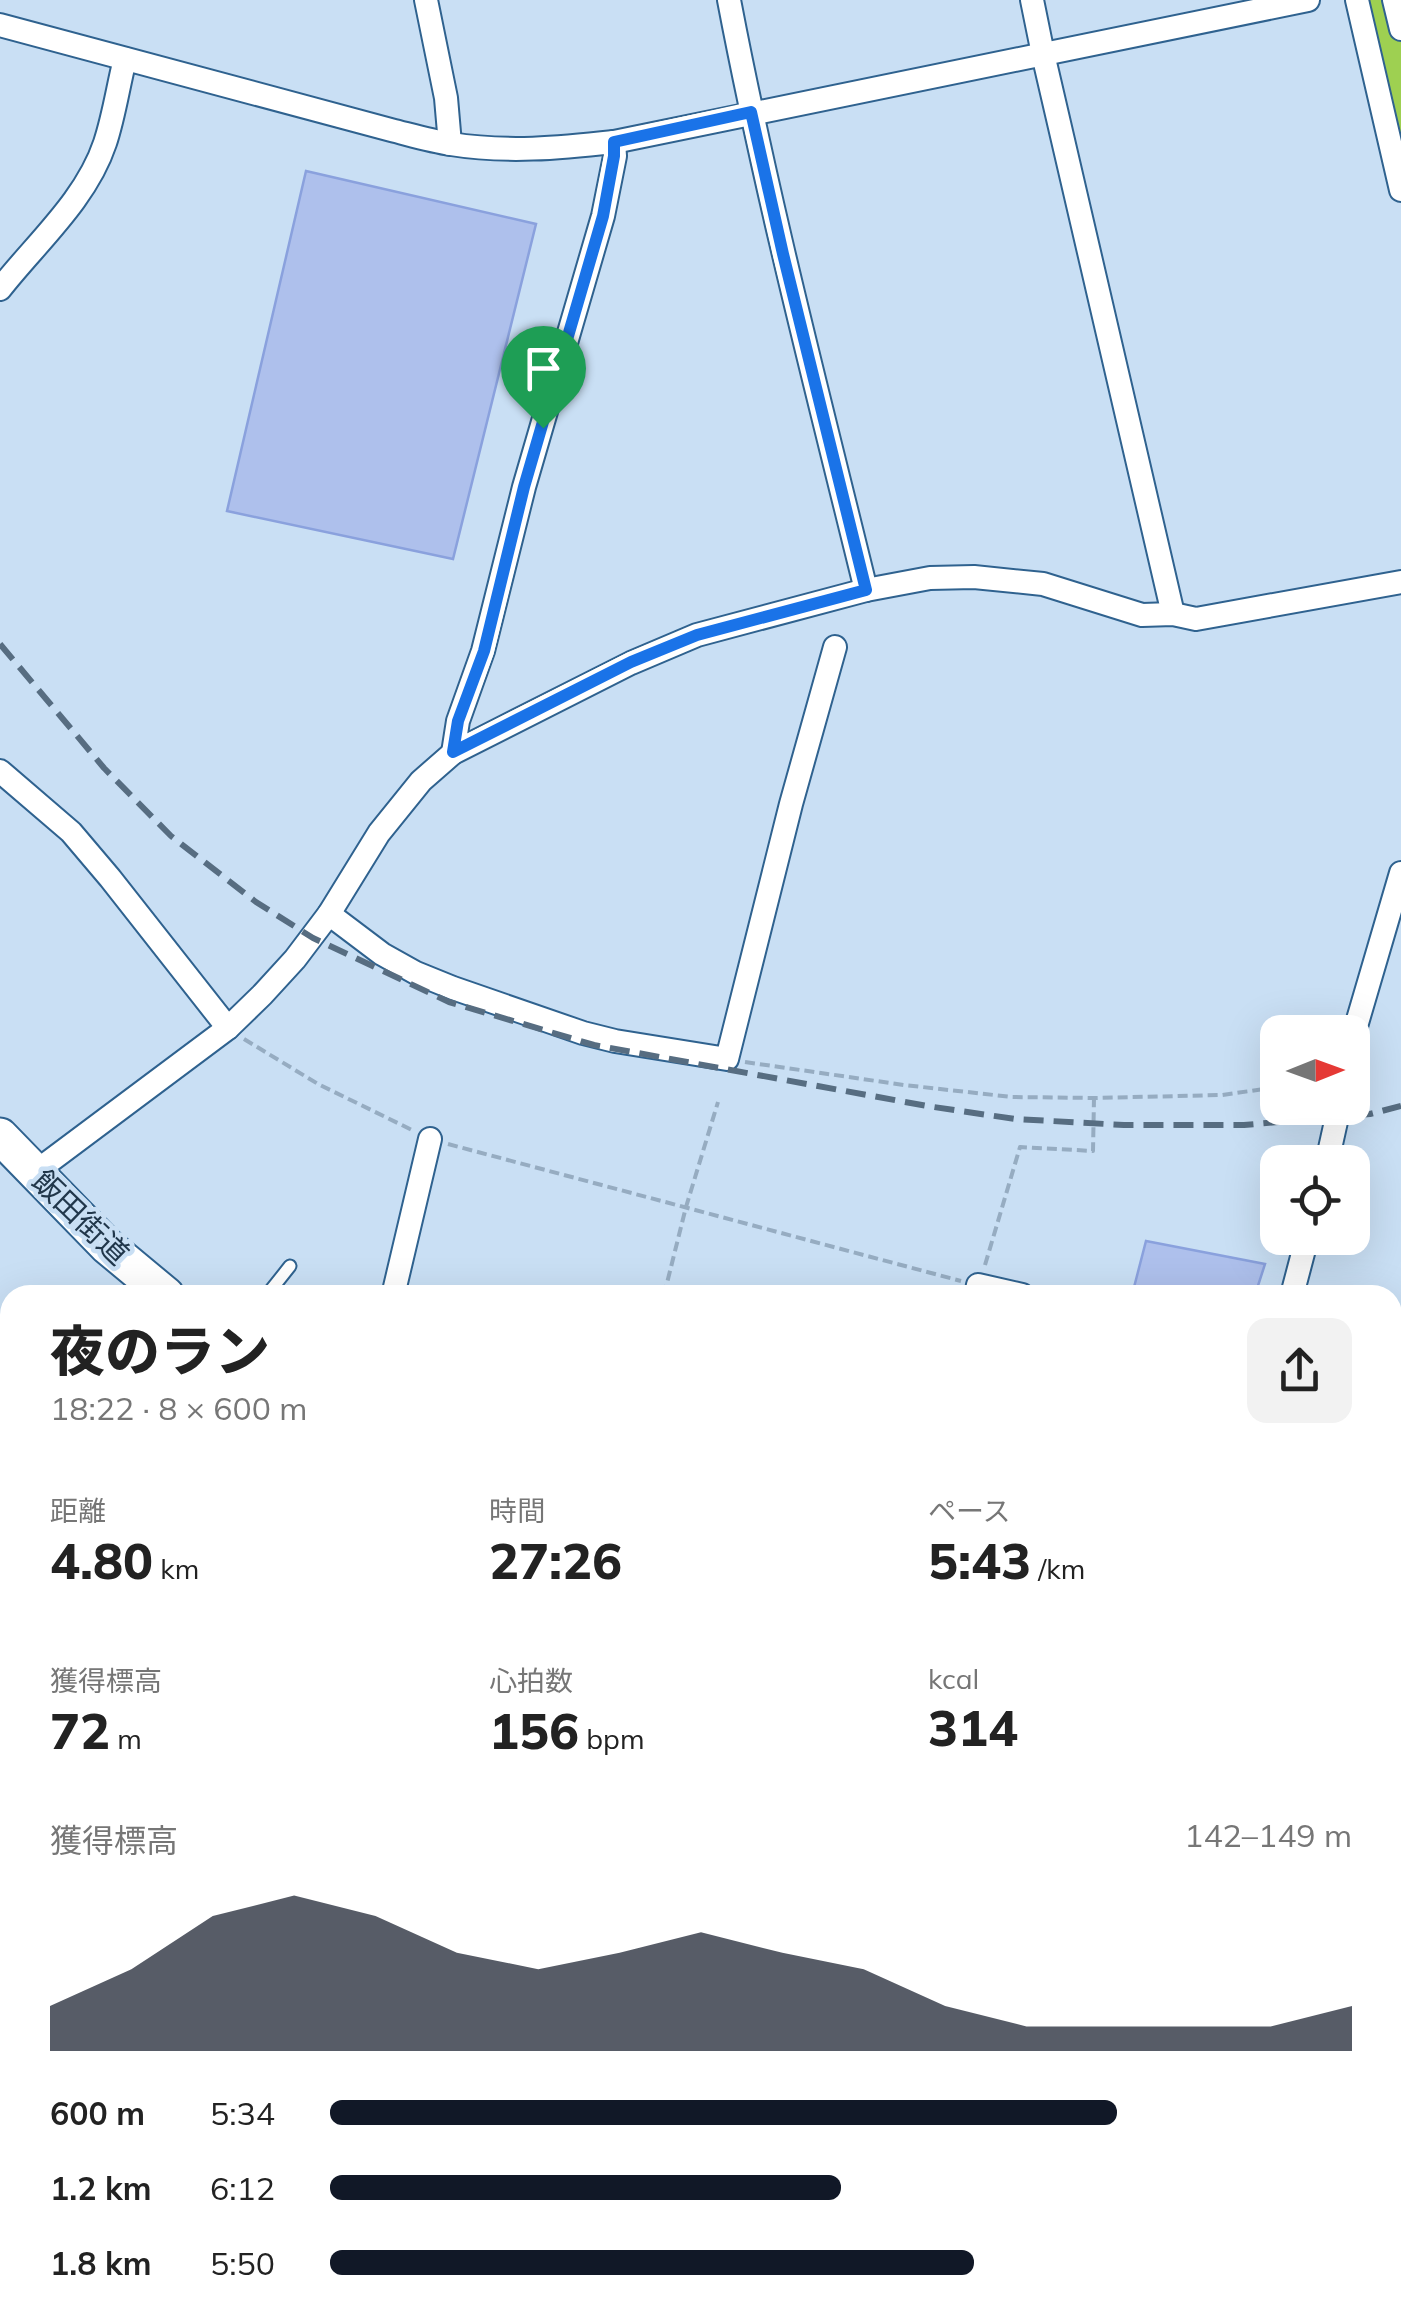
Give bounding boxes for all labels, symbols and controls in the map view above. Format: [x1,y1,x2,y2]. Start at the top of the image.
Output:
pin [501,326,586,429]
icon: arrive [516,341,571,396]
north arrow [1260,1015,1370,1125]
map controls [1260,1015,1370,1255]
button: locate [1260,1145,1370,1255]
street label: 飯田街道 [25,1162,137,1272]
text: 夜のラン [50,1316,270,1385]
button: share [1247,1318,1352,1423]
text: 18:22 · 8 × 600 m [50,1388,307,1428]
text: 距離 [50,1493,106,1528]
text: 時間 [489,1493,545,1528]
text: ペース [928,1493,1011,1528]
text: 4.80 [50,1529,153,1592]
text: 27:26 [489,1529,622,1592]
text: 5:43 [928,1529,1031,1592]
text: km [153,1551,199,1586]
text: /km [1031,1551,1085,1586]
text: kcal [928,1661,979,1696]
text: 獲得標高 [50,1663,162,1698]
text: 心拍数 [489,1663,573,1698]
text: 314 [928,1696,1018,1759]
text: 72 [50,1699,110,1762]
text: 156 [489,1699,579,1762]
text: m [110,1721,142,1756]
text: bpm [579,1721,645,1756]
text: 142–149 m [1184,1815,1352,1855]
text: 獲得標高 [50,1820,178,1860]
text: 600 m [50,2093,145,2133]
text: 5:34 [210,2093,275,2133]
text: 1.2 km [50,2168,152,2208]
text: 6:12 [210,2168,275,2208]
text: 1.8 km [50,2243,152,2283]
text: 5:50 [210,2243,275,2283]

